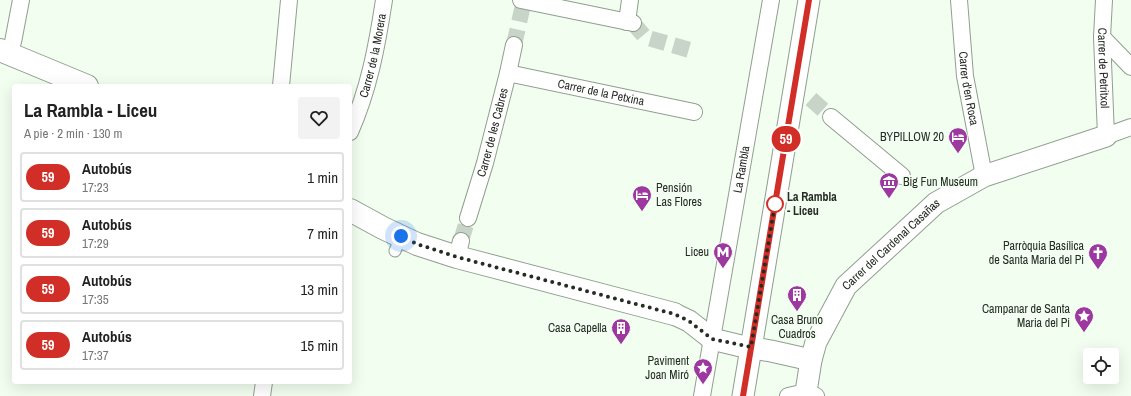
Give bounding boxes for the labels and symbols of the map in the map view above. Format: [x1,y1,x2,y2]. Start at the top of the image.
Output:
street label: Carrer de la Morera [355,12,390,100]
street label: Carrer de Petritxol [1094,27,1113,108]
street label: Carrer d'en Roca [955,51,982,127]
street label: Carrer de la Petxina [556,76,646,109]
street label: Carrer de les Cabres [473,86,512,179]
line badge: 59 [768,126,804,152]
hotel icon: BYPILLOW 20 [947,126,969,154]
place label: BYPILLOW 20 [880,129,944,145]
street label: La Rambla [730,144,754,194]
museum icon: Big Fun Museum [878,171,900,199]
place label: Big Fun Museum [903,174,978,190]
place label: Pensión Las Flores [656,180,702,210]
hotel icon: Pensión Las Flores [631,184,653,212]
place label: La Rambla - Liceu [787,189,837,219]
street label: Carrer del Cardenal Casañas [839,194,943,294]
marker: La Rambla - Liceu [766,195,784,213]
your location [391,226,411,246]
place label: Parròquia Basílica de Santa Maria del Pi [989,238,1085,268]
metro station icon: Liceu [712,241,734,269]
church icon: Parròquia Basílica de Santa Maria del Pi [1087,242,1109,270]
place label: Liceu [685,244,709,260]
building icon: Casa Bruno Cuadros [786,284,808,312]
place label: Campanar de Santa Maria del Pi [982,301,1071,331]
place icon: Campanar de Santa Maria del Pi [1073,305,1095,333]
place label: Casa Bruno Cuadros [771,312,823,342]
building icon: Casa Capella [610,317,632,345]
place label: Casa Capella [548,320,608,336]
place label: Paviment Joan Miró [645,353,689,383]
place icon: Paviment Joan Miró [692,357,714,385]

